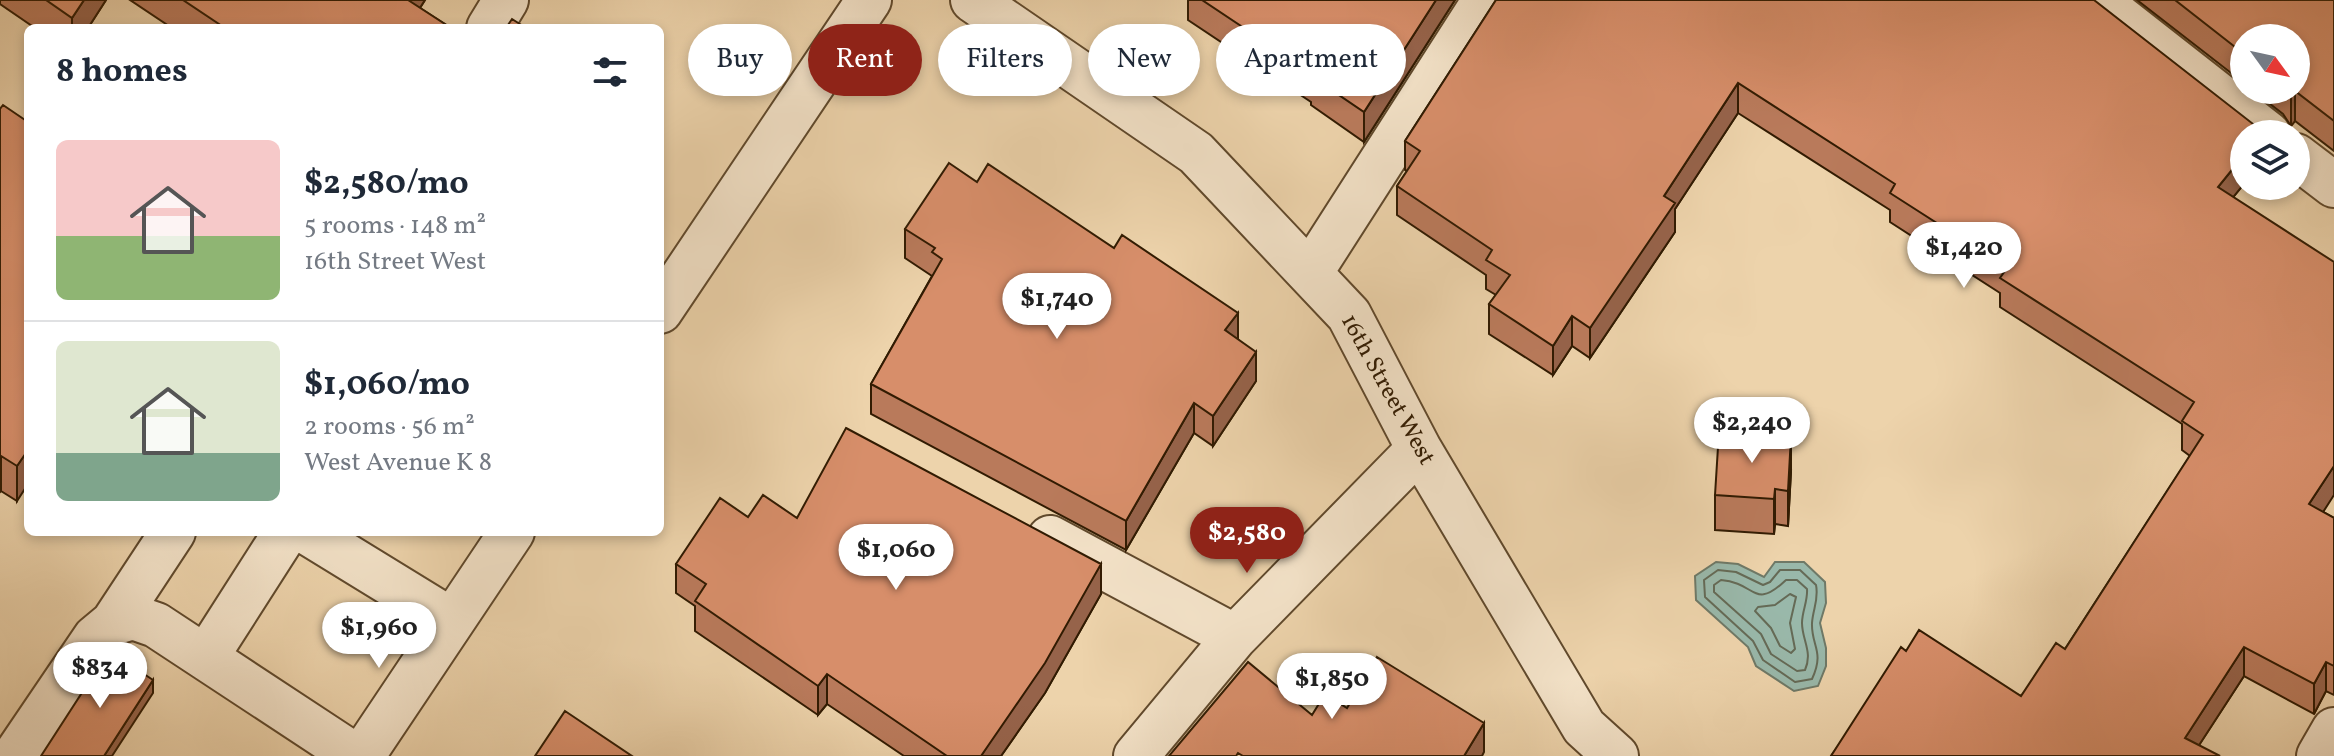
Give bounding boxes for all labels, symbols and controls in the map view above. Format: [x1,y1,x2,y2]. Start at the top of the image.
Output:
chip: Buy [688,24,792,96]
chip: Rent [808,24,922,96]
chip: Filters [938,24,1072,96]
chip: New [1088,24,1200,96]
chip: Apartment [1216,24,1406,96]
north arrow [2230,24,2310,104]
map controls [2230,24,2310,200]
text: 8 homes [56,49,188,96]
icon: filters [588,50,632,94]
button: layers [2230,120,2310,200]
text: $2,580/mo [304,161,469,208]
icon: home [120,172,216,268]
text: 5 rooms · 148 m² [304,208,486,244]
pin: $1,420 [1899,222,2029,290]
text: $1,420 [1925,230,2003,266]
text: 16th Street West [304,244,486,280]
pin: $1,740 [992,273,1122,341]
text: $1,740 [1020,281,1094,317]
street label: 16th Street West [1331,308,1443,472]
text: $1,060/mo [304,362,470,409]
icon: home [120,373,216,469]
pin: $2,240 [1687,397,1817,465]
text: $2,240 [1712,405,1792,441]
text: 2 rooms · 56 m² [304,409,475,445]
text: West Avenue K 8 [304,445,492,481]
pin: $2,580 [1182,507,1312,575]
text: $2,580 [1208,515,1286,551]
pin: $1,060 [831,524,961,592]
text: $1,060 [857,532,935,568]
pin: $1,960 [314,602,444,670]
text: $1,960 [340,610,418,646]
pin: $834 [53,642,147,710]
text: $834 [71,650,129,686]
pin: $1,850 [1267,653,1397,721]
text: $1,850 [1295,661,1369,697]

